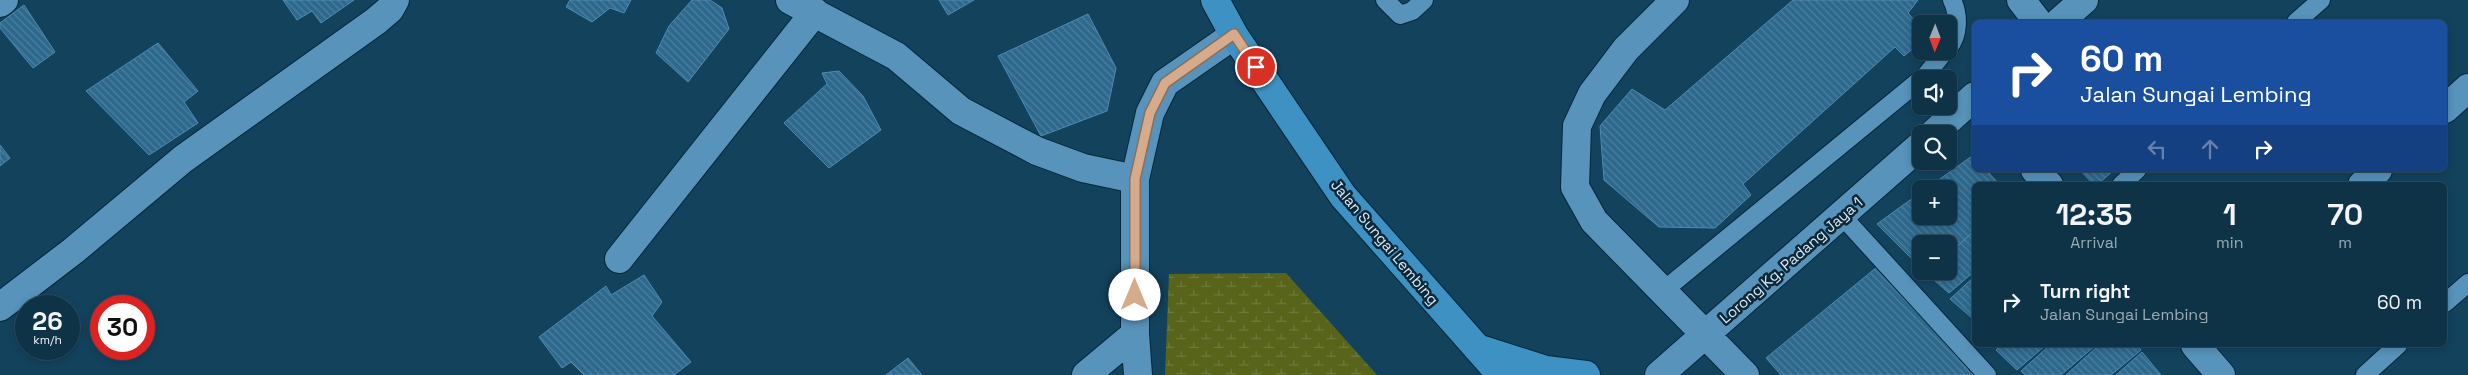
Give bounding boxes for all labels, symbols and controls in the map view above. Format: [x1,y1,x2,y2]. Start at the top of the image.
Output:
north arrow [1912,15,1958,60]
map controls [1912,15,1957,280]
text: 60 m [2080,37,2163,81]
icon: right [1997,40,2062,105]
pin [1235,46,1277,88]
icon: arrive [1242,53,1270,81]
button: sound [1912,70,1957,115]
text: Jalan Sungai Lembing [2080,80,2312,108]
button: search [1912,125,1957,170]
icon: left [2143,135,2171,163]
icon: ahead [2196,135,2224,163]
icon: right [2249,135,2277,163]
street label: Jalan Sungai Lembing [1327,175,1443,309]
button: + [1912,180,1957,225]
street label: Lorong Kg. Padang Jaya 1 [1716,193,1866,327]
text: 12:35 [2056,195,2132,234]
text: 1 [2223,195,2237,234]
text: 70 [2327,195,2363,234]
text: Arrival [2070,232,2118,253]
text: min [2216,232,2244,253]
text: m [2338,232,2352,253]
button: − [1912,235,1957,280]
position arrow [1108,268,1160,320]
text: Turn right [2040,279,2130,304]
icon: right [1997,288,2025,316]
text: 60 m [2377,290,2422,315]
speed limit sign: 30 [90,295,155,360]
text: Jalan Sungai Lembing [2040,304,2208,325]
text: 26 [32,305,63,337]
text: km/h [33,332,62,348]

